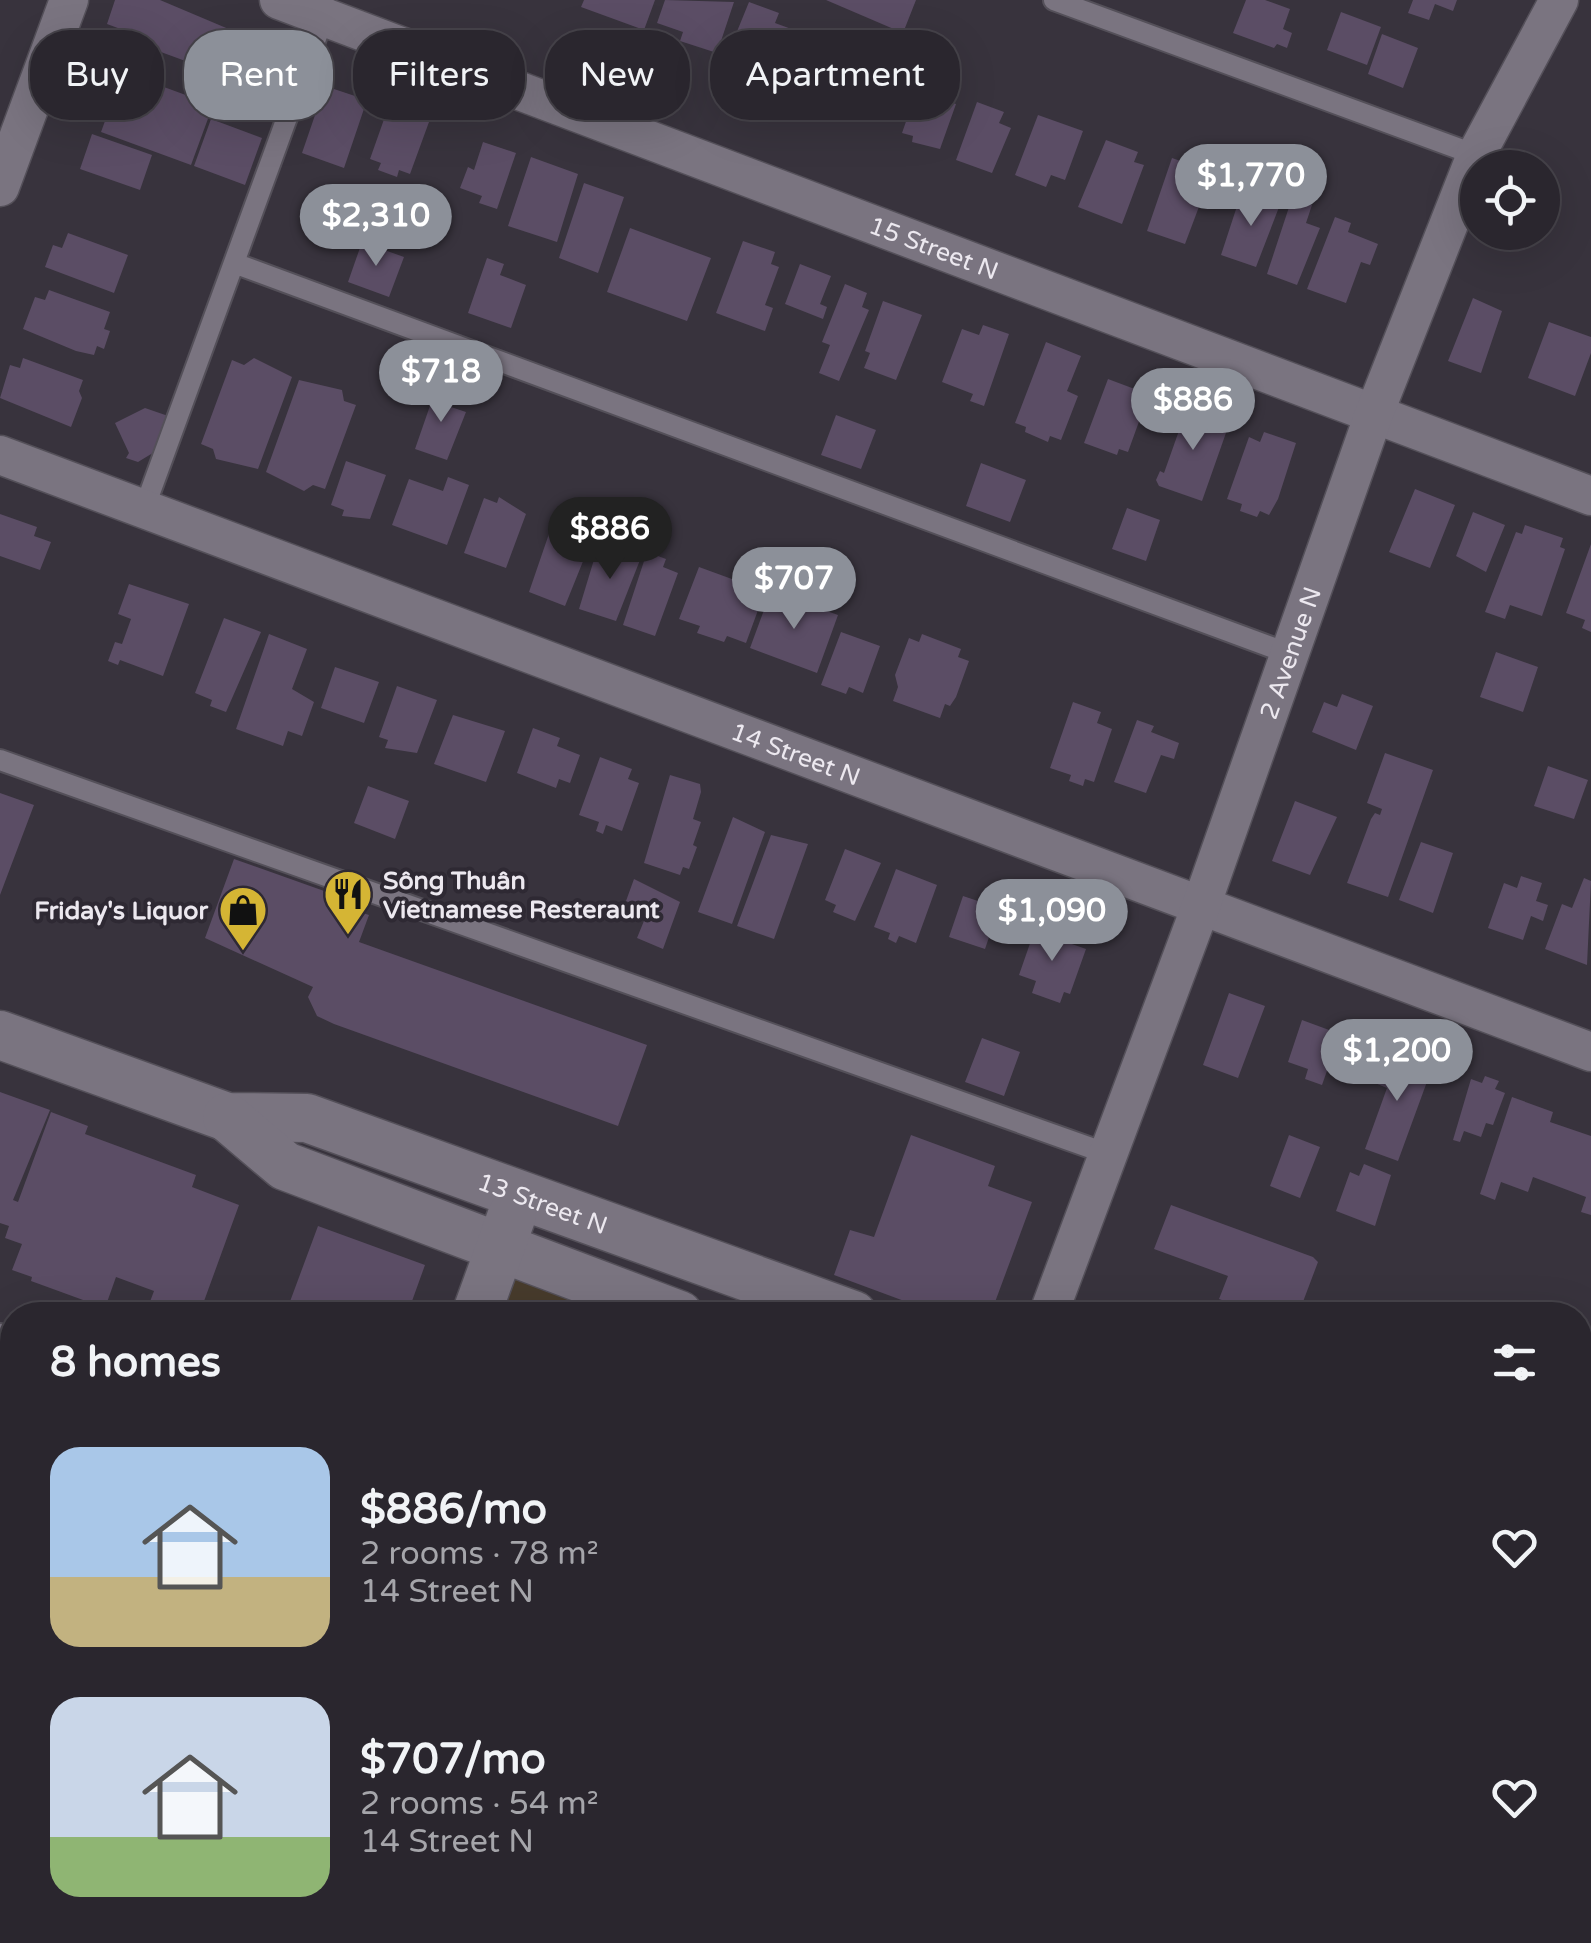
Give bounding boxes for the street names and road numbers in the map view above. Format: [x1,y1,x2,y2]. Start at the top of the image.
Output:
street label: 15 Street N [865,210,1002,287]
street label: 2 Avenue N [1254,583,1328,723]
street label: 14 Street N [727,717,864,792]
street label: 13 Street N [473,1167,611,1241]

